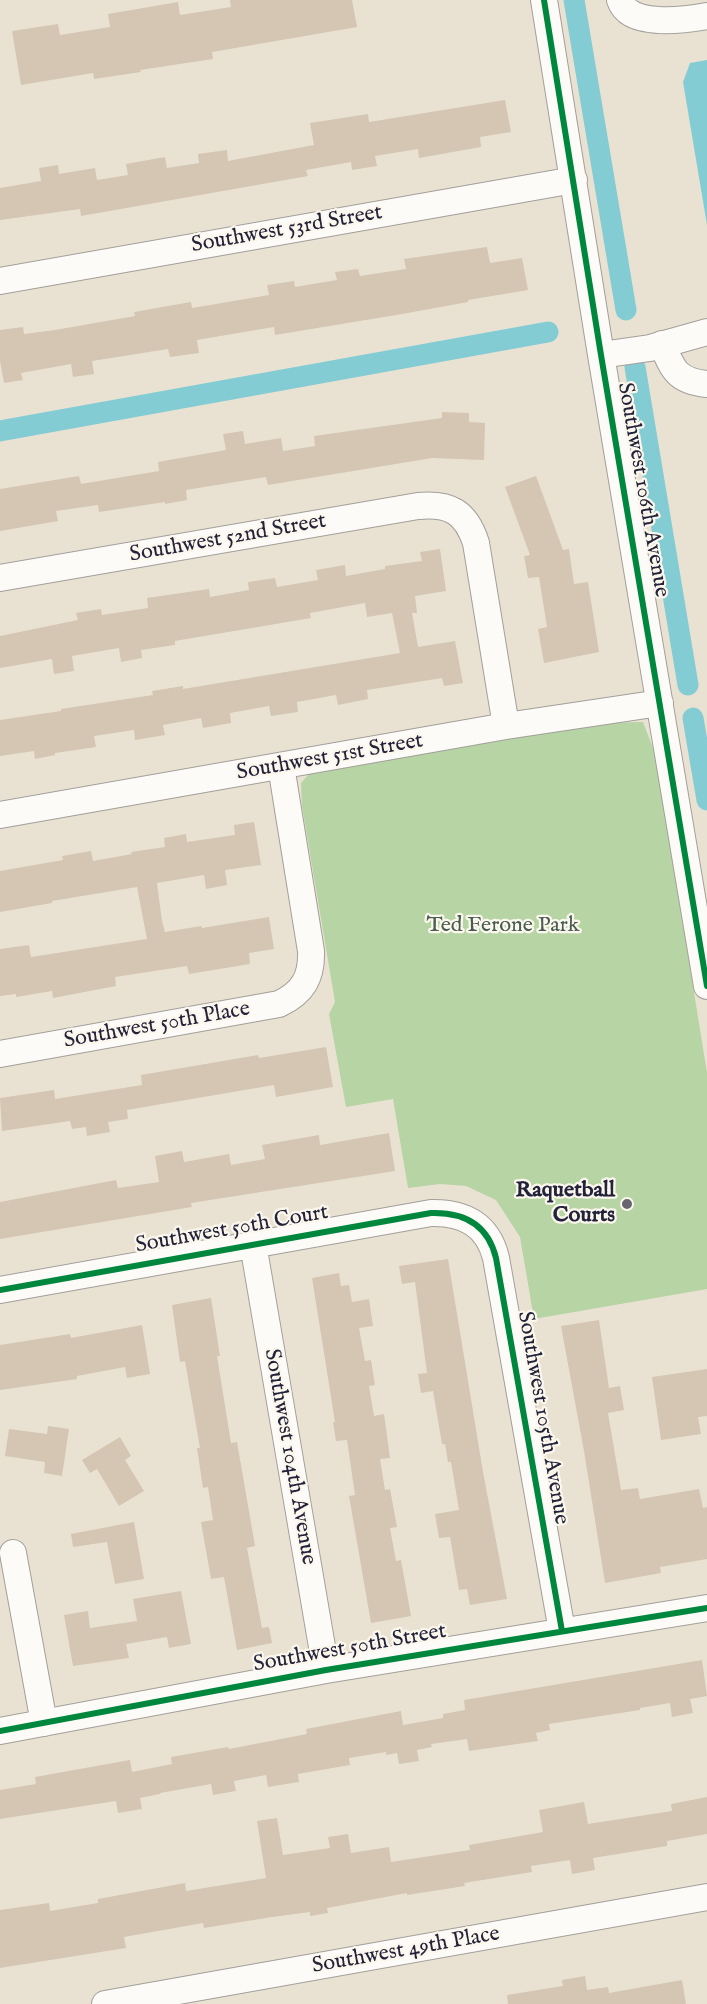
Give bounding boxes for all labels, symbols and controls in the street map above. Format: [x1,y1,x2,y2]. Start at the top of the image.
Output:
street label: Southwest 53rd Street [189,200,385,260]
street label: Southwest 106th Avenue [610,381,674,599]
street label: Southwest 52nd Street [128,509,328,569]
street label: Southwest 51st Street [235,729,425,787]
park label: Ted Ferone Park [427,913,579,939]
street label: Southwest 50th Place [62,997,252,1055]
place label: Raquetball Courts [516,1178,615,1230]
marker: Raquetball Courts [620,1197,634,1211]
street label: Southwest 50th Court [134,1200,330,1260]
street label: Southwest 105th Avenue [510,1309,574,1527]
street label: Southwest 104th Avenue [257,1347,321,1567]
street label: Southwest 50th Street [252,1619,448,1679]
street label: Southwest 49th Place [310,1921,502,1981]

